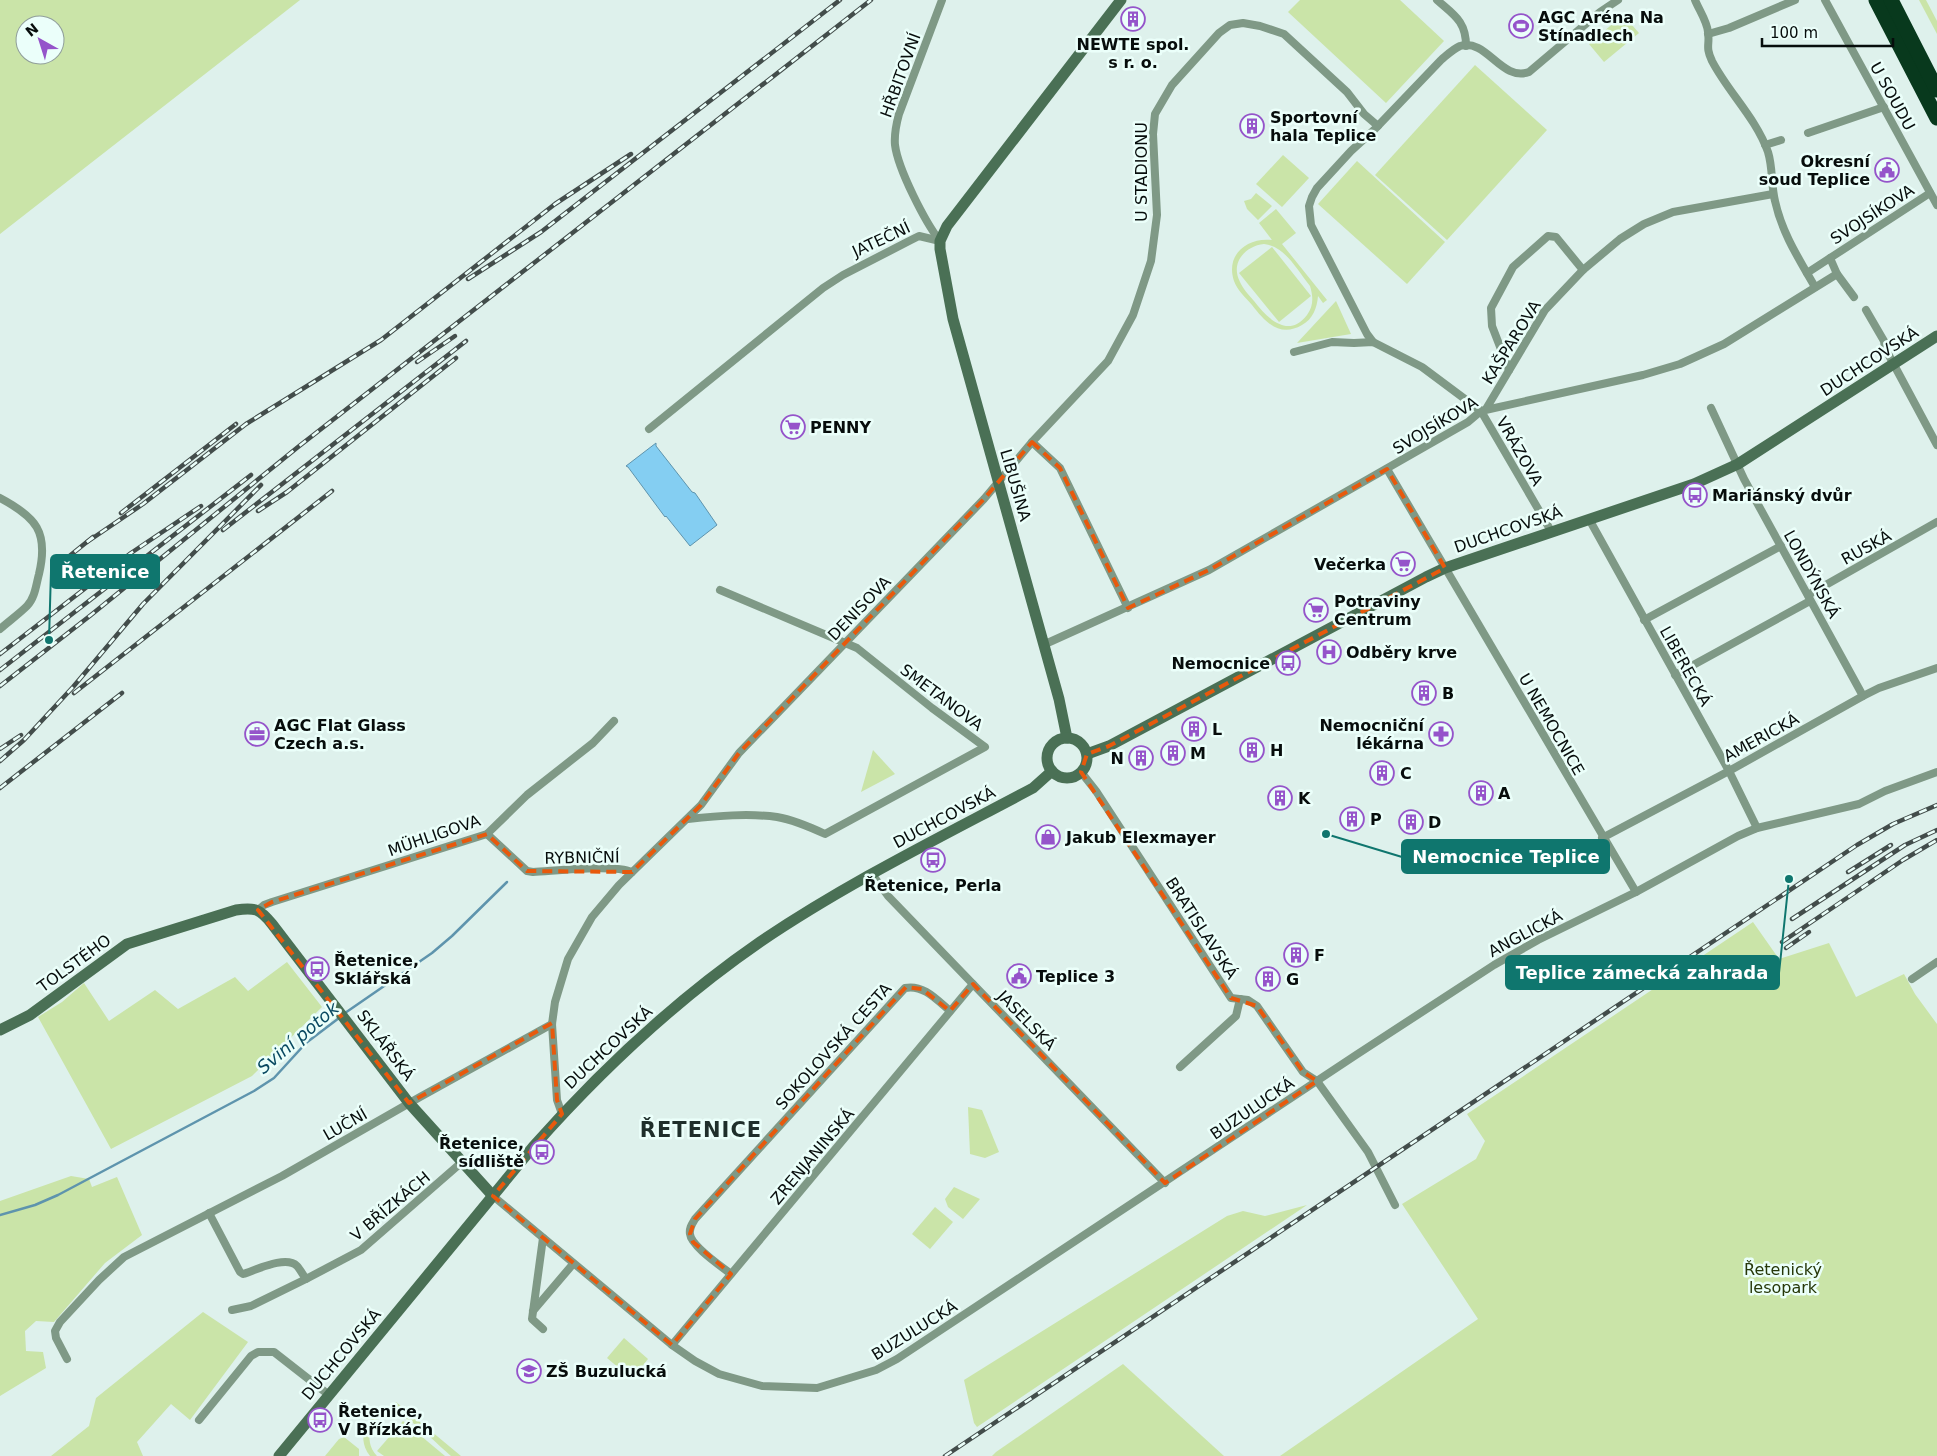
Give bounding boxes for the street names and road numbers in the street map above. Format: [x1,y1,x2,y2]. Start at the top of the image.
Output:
street label: HŘBITOVNÍ [876,30,925,120]
street label: U SOUDU [1866,59,1919,134]
street label: U STADIONU [1132,122,1151,222]
street label: SVOJSÍKOVA [1827,180,1918,248]
street label: JATEČNÍ [848,218,914,262]
street label: KAŠPAROVA [1478,297,1545,388]
street label: DUCHCOVSKÁ [1817,323,1922,400]
street label: SVOJSÍKOVA [1389,393,1481,458]
street label: VRÁZOVA [1492,413,1547,489]
street label: LIBUŠINA [996,447,1035,523]
street label: DUCHCOVSKÁ [1452,502,1565,557]
street label: RUSKÁ [1838,526,1895,569]
street label: LONDÝNSKÁ [1780,527,1844,621]
street label: DENISOVA [824,572,895,645]
street label: LIBERECKÁ [1656,623,1715,709]
street label: SMETANOVA [897,660,987,735]
street label: U NEMOCNICE [1515,670,1588,779]
street label: AMERICKÁ [1720,709,1802,766]
street label: DUCHCOVSKÁ [890,783,999,852]
street label: MÜHLIGOVA [385,811,483,860]
street label: RYBNIČNÍ [544,847,620,868]
street label: BRATISLAVSKÁ [1162,874,1242,983]
street label: ANGLICKÁ [1485,906,1566,961]
street label: TOLSTÉHO [33,930,115,997]
street label: SOKOLOVSKÁ CESTA [771,979,895,1114]
street label: JASELSKÁ [993,986,1060,1054]
street label: DUCHCOVSKÁ [561,1002,656,1093]
street label: SKLÁŘSKÁ [353,1006,418,1084]
street label: BUZULUCKÁ [1207,1073,1298,1143]
street label: LUČNÍ [320,1104,371,1145]
street label: ZRENJANINSKÁ [767,1104,858,1208]
street label: V BŘÍZKÁCH [347,1168,434,1245]
street label: BUZULUCKÁ [868,1297,961,1364]
street label: DUCHCOVSKÁ [298,1305,385,1404]

